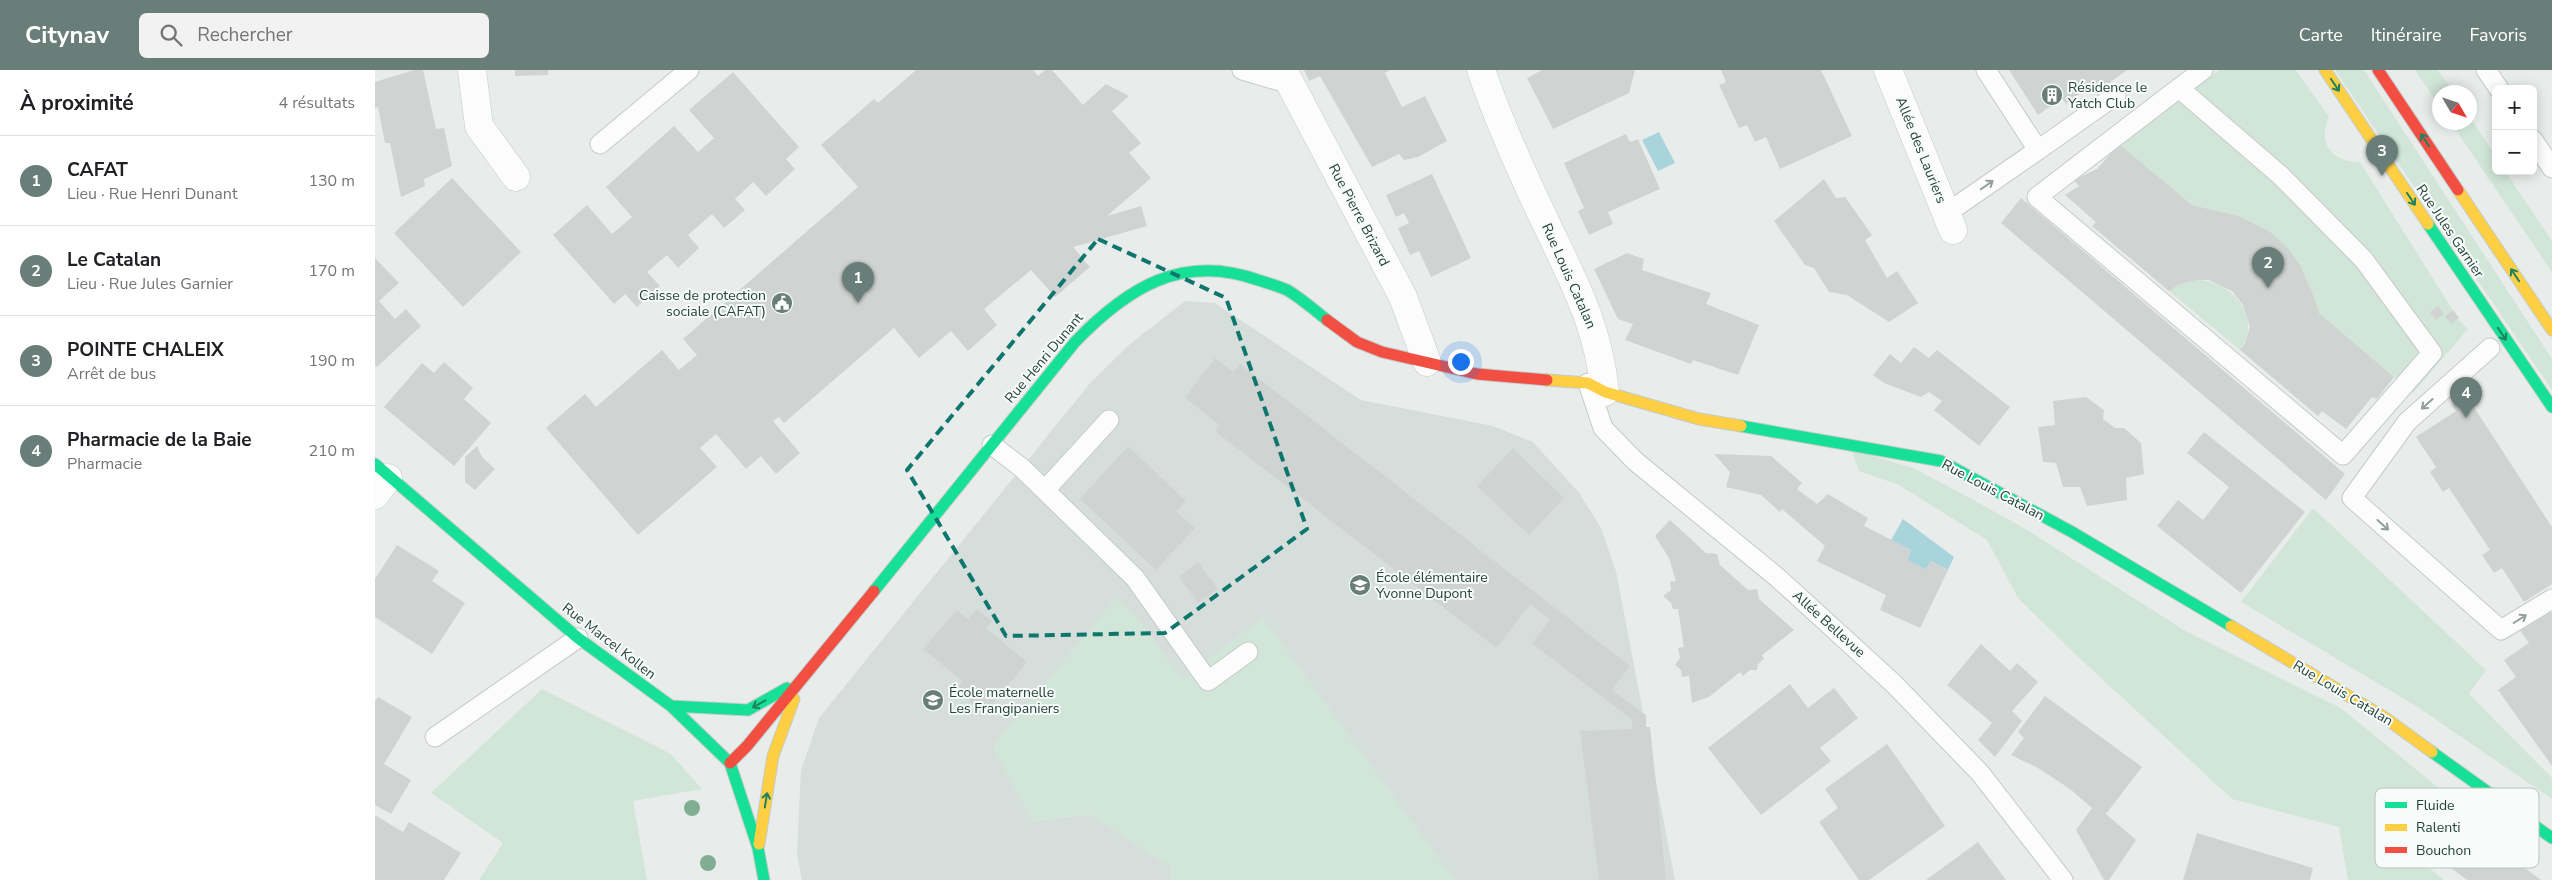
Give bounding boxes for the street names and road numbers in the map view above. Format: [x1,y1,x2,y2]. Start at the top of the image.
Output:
street label: Allée des Lauriers [1891,94,1951,206]
street label: Rue Pierre Brizard [1324,160,1394,270]
street label: Rue Jules Garnier [2412,181,2488,281]
street label: Rue Louis Catalan [1537,220,1601,332]
street label: Rue Henri Dunant [1001,309,1088,407]
street label: Rue Louis Catalan [1938,455,2048,525]
street label: Allée Bellevue [1788,586,1870,662]
street label: Rue Marcel Kollen [558,598,660,684]
street label: Rue Louis Catalan [2289,656,2397,730]

